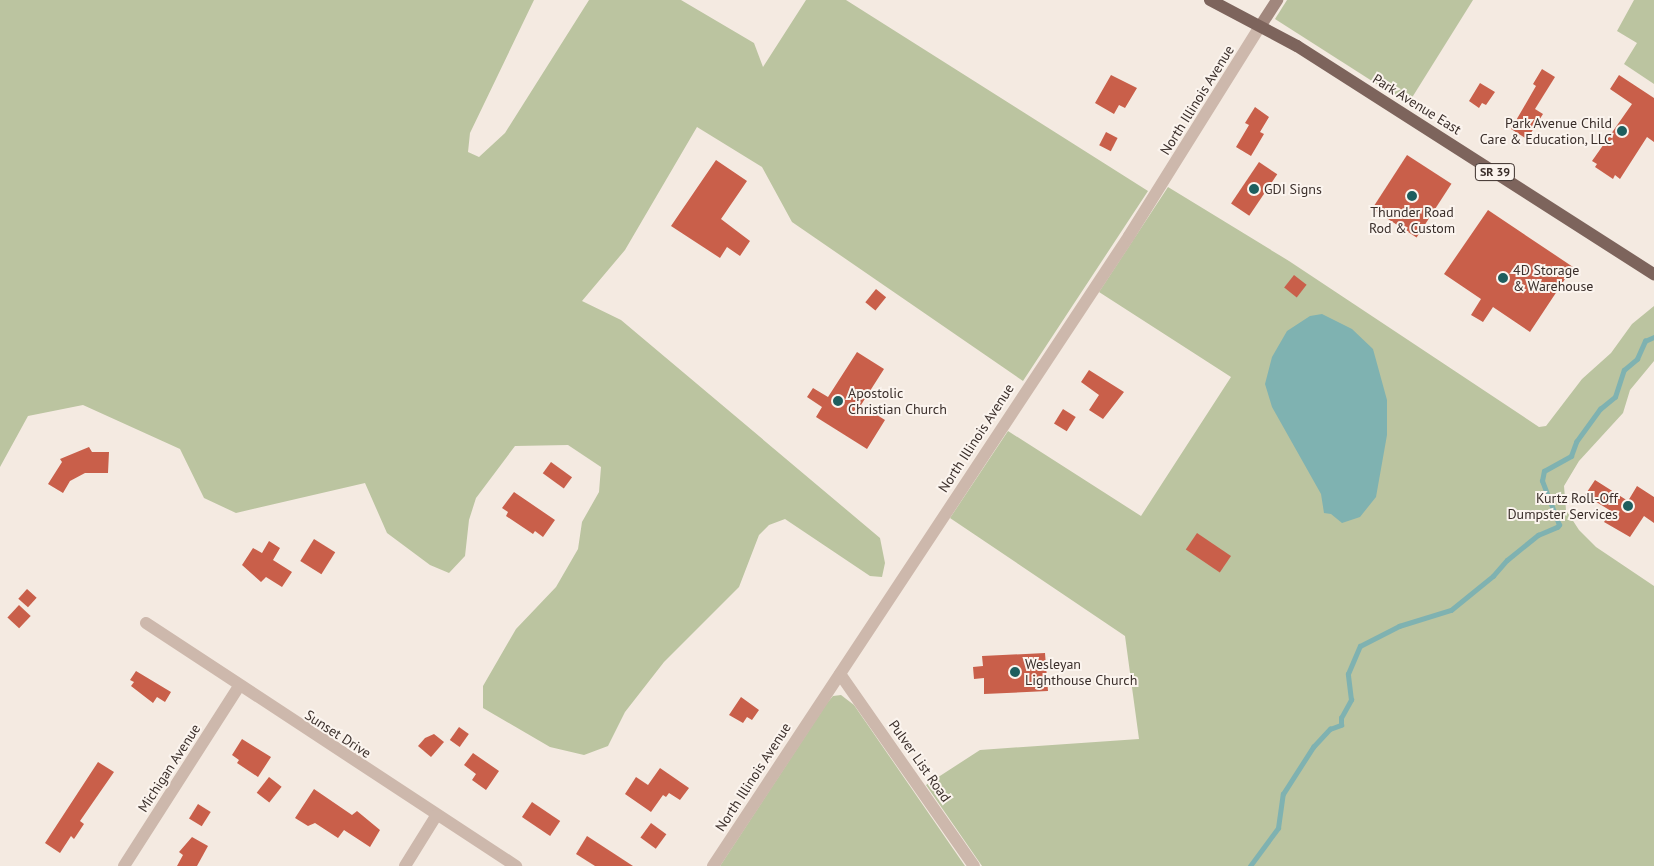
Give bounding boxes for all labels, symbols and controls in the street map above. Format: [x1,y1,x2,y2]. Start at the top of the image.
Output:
street label: North Illinois Avenue [1156,42,1238,158]
street label: Park Avenue East [1369,70,1465,138]
place label: Park Avenue Child Care & Education, LLC [1479,115,1612,148]
marker: Park Avenue Child Care & Education, LLC [1616,125,1628,137]
road number: SR 39 [1474,162,1516,182]
place label: GDI Signs [1264,181,1322,197]
marker: GDI Signs [1248,183,1260,195]
marker: Thunder Road Rod & Custom [1406,190,1418,202]
place label: Thunder Road Rod & Custom [1369,204,1455,236]
place label: 4D Storage & Warehouse [1513,262,1594,294]
marker: 4D Storage & Warehouse [1497,272,1509,284]
street label: North Illinois Avenue [935,380,1017,496]
place label: Apostolic Christian Church [848,385,947,418]
marker: Apostolic Christian Church [832,395,844,407]
place label: Kurtz Roll-Off Dumpster Services [1507,490,1618,522]
marker: Kurtz Roll-Off Dumpster Services [1622,500,1634,512]
place label: Wesleyan Lighthouse Church [1025,656,1137,689]
marker: Wesleyan Lighthouse Church [1009,666,1021,678]
street label: Sunset Drive [302,706,374,762]
street label: Pulver List Road [886,717,954,805]
street label: North Illinois Avenue [712,719,794,835]
street label: Michigan Avenue [134,721,204,815]

